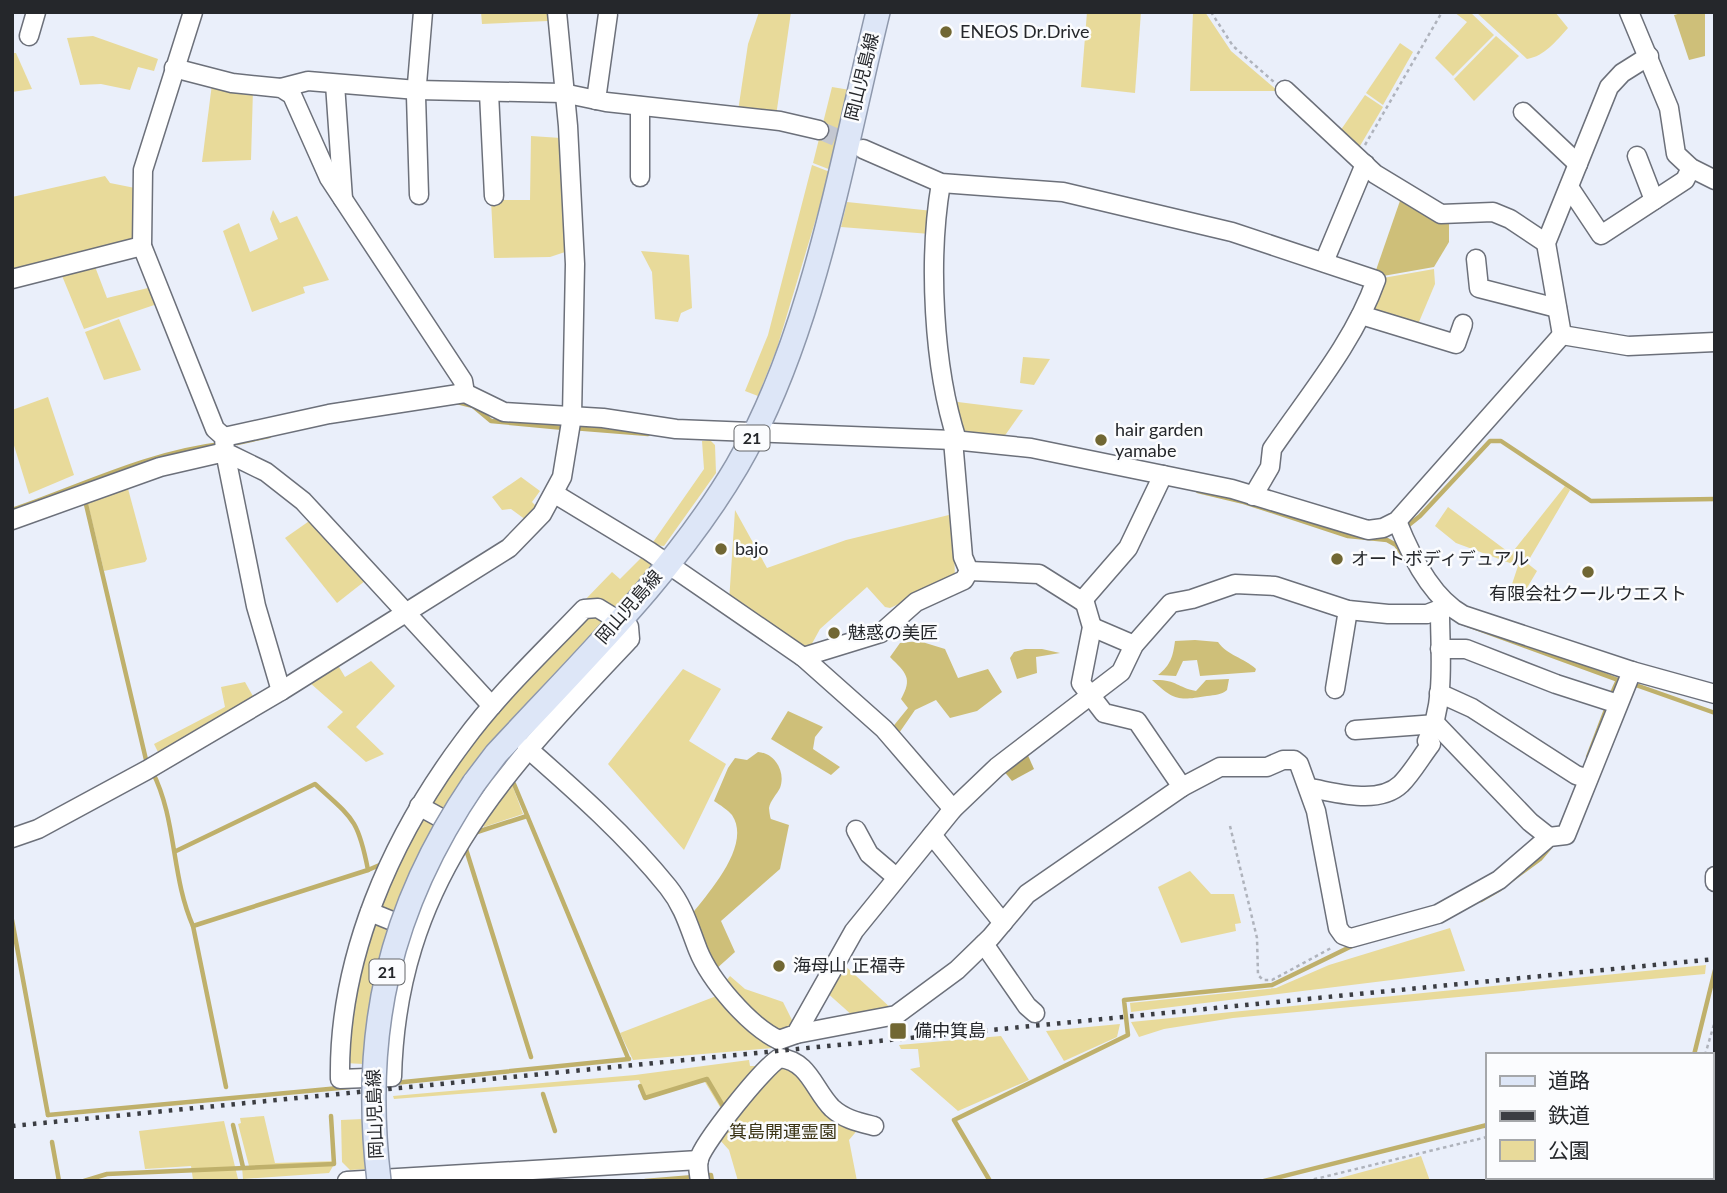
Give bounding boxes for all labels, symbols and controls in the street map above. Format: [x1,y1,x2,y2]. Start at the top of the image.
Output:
place label: ENEOS Dr.Drive [960,20,1090,42]
marker: ENEOS Dr.Drive [938,24,954,40]
street label: 岡山児島線 [839,30,883,123]
place label: hair garden yamabe [1115,418,1203,461]
road number: 21 [734,426,770,450]
marker: hair garden yamabe [1093,432,1109,448]
place label: bajo [735,537,769,559]
marker: bajo [713,541,729,557]
place label: オートボディデュアル [1351,547,1529,569]
marker: オートボディデュアル [1329,551,1345,567]
marker: 有限会社クールウエスト [1580,564,1596,580]
street label: 岡山児島線 [590,565,666,648]
place label: 有限会社クールウエスト [1489,582,1687,604]
place label: 魅惑の美匠 [848,621,938,643]
marker: 魅惑の美匠 [826,625,842,641]
place label: 海母山 正福寺 [793,954,906,976]
marker: 海母山 正福寺 [771,958,787,974]
road number: 21 [370,960,404,984]
place label: 備中箕島 [914,1019,986,1041]
marker: 備中箕島 [888,1021,908,1041]
legend [1486,1053,1713,1179]
text: 道路 [1548,1067,1590,1092]
street label: 岡山児島線 [361,1069,387,1159]
text: 鉄道 [1548,1102,1590,1127]
park label: 箕島開運霊園 [729,1120,837,1142]
text: 公園 [1548,1137,1590,1162]

